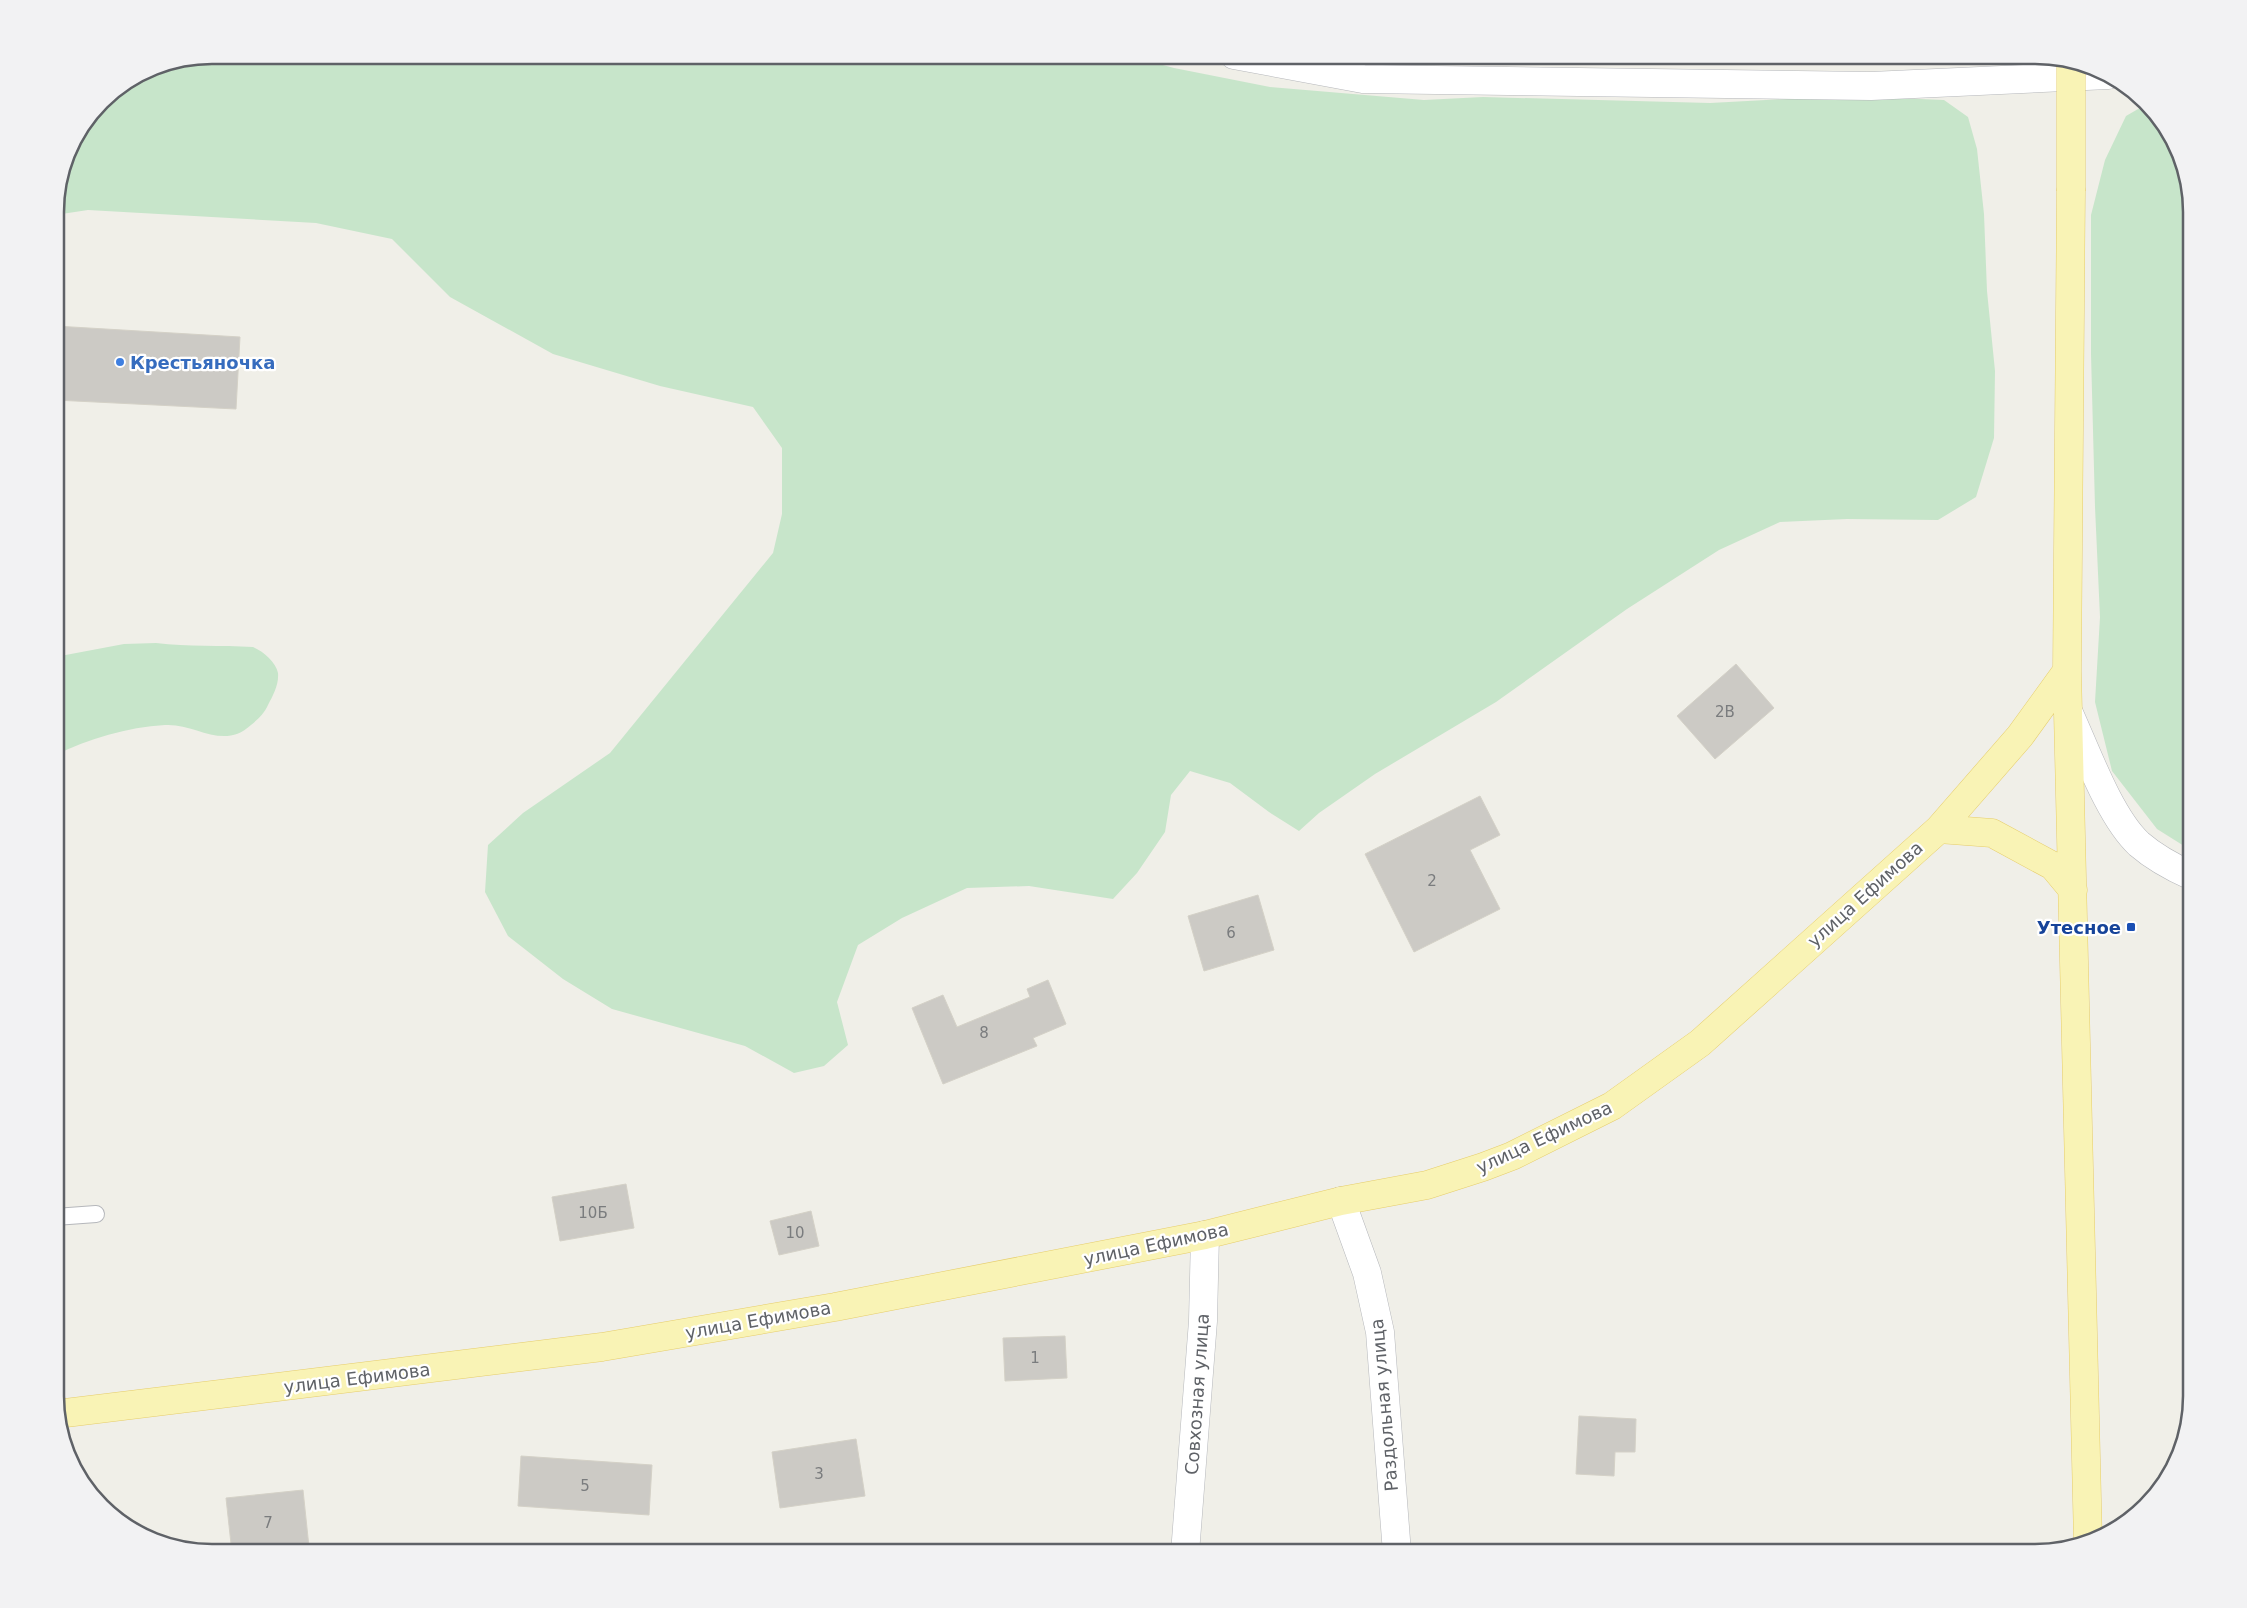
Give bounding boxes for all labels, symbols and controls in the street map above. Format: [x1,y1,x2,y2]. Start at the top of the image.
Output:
place label: Крестьяночка [130,352,275,373]
marker: Крестьяночка [114,356,126,368]
house number: 2В [1715,703,1735,721]
street label: улица Ефимова [1803,837,1927,951]
house number: 2 [1427,872,1437,890]
place label: Утесное [2037,917,2121,938]
marker: Утесное [2125,921,2137,933]
house number: 6 [1226,924,1236,942]
house number: 8 [979,1024,989,1042]
street label: улица Ефимова [1473,1096,1615,1178]
house number: 10Б [578,1204,608,1222]
street label: улица Ефимова [1082,1218,1230,1270]
house number: 10 [785,1224,805,1242]
street label: улица Ефимова [684,1297,832,1343]
street label: Совхозная улица [1181,1313,1213,1475]
street label: Раздольная улица [1366,1318,1402,1492]
house number: 1 [1030,1349,1040,1367]
street label: улица Ефимова [282,1359,432,1397]
house number: 3 [814,1465,824,1483]
house number: 5 [580,1477,590,1495]
house number: 7 [263,1514,273,1532]

